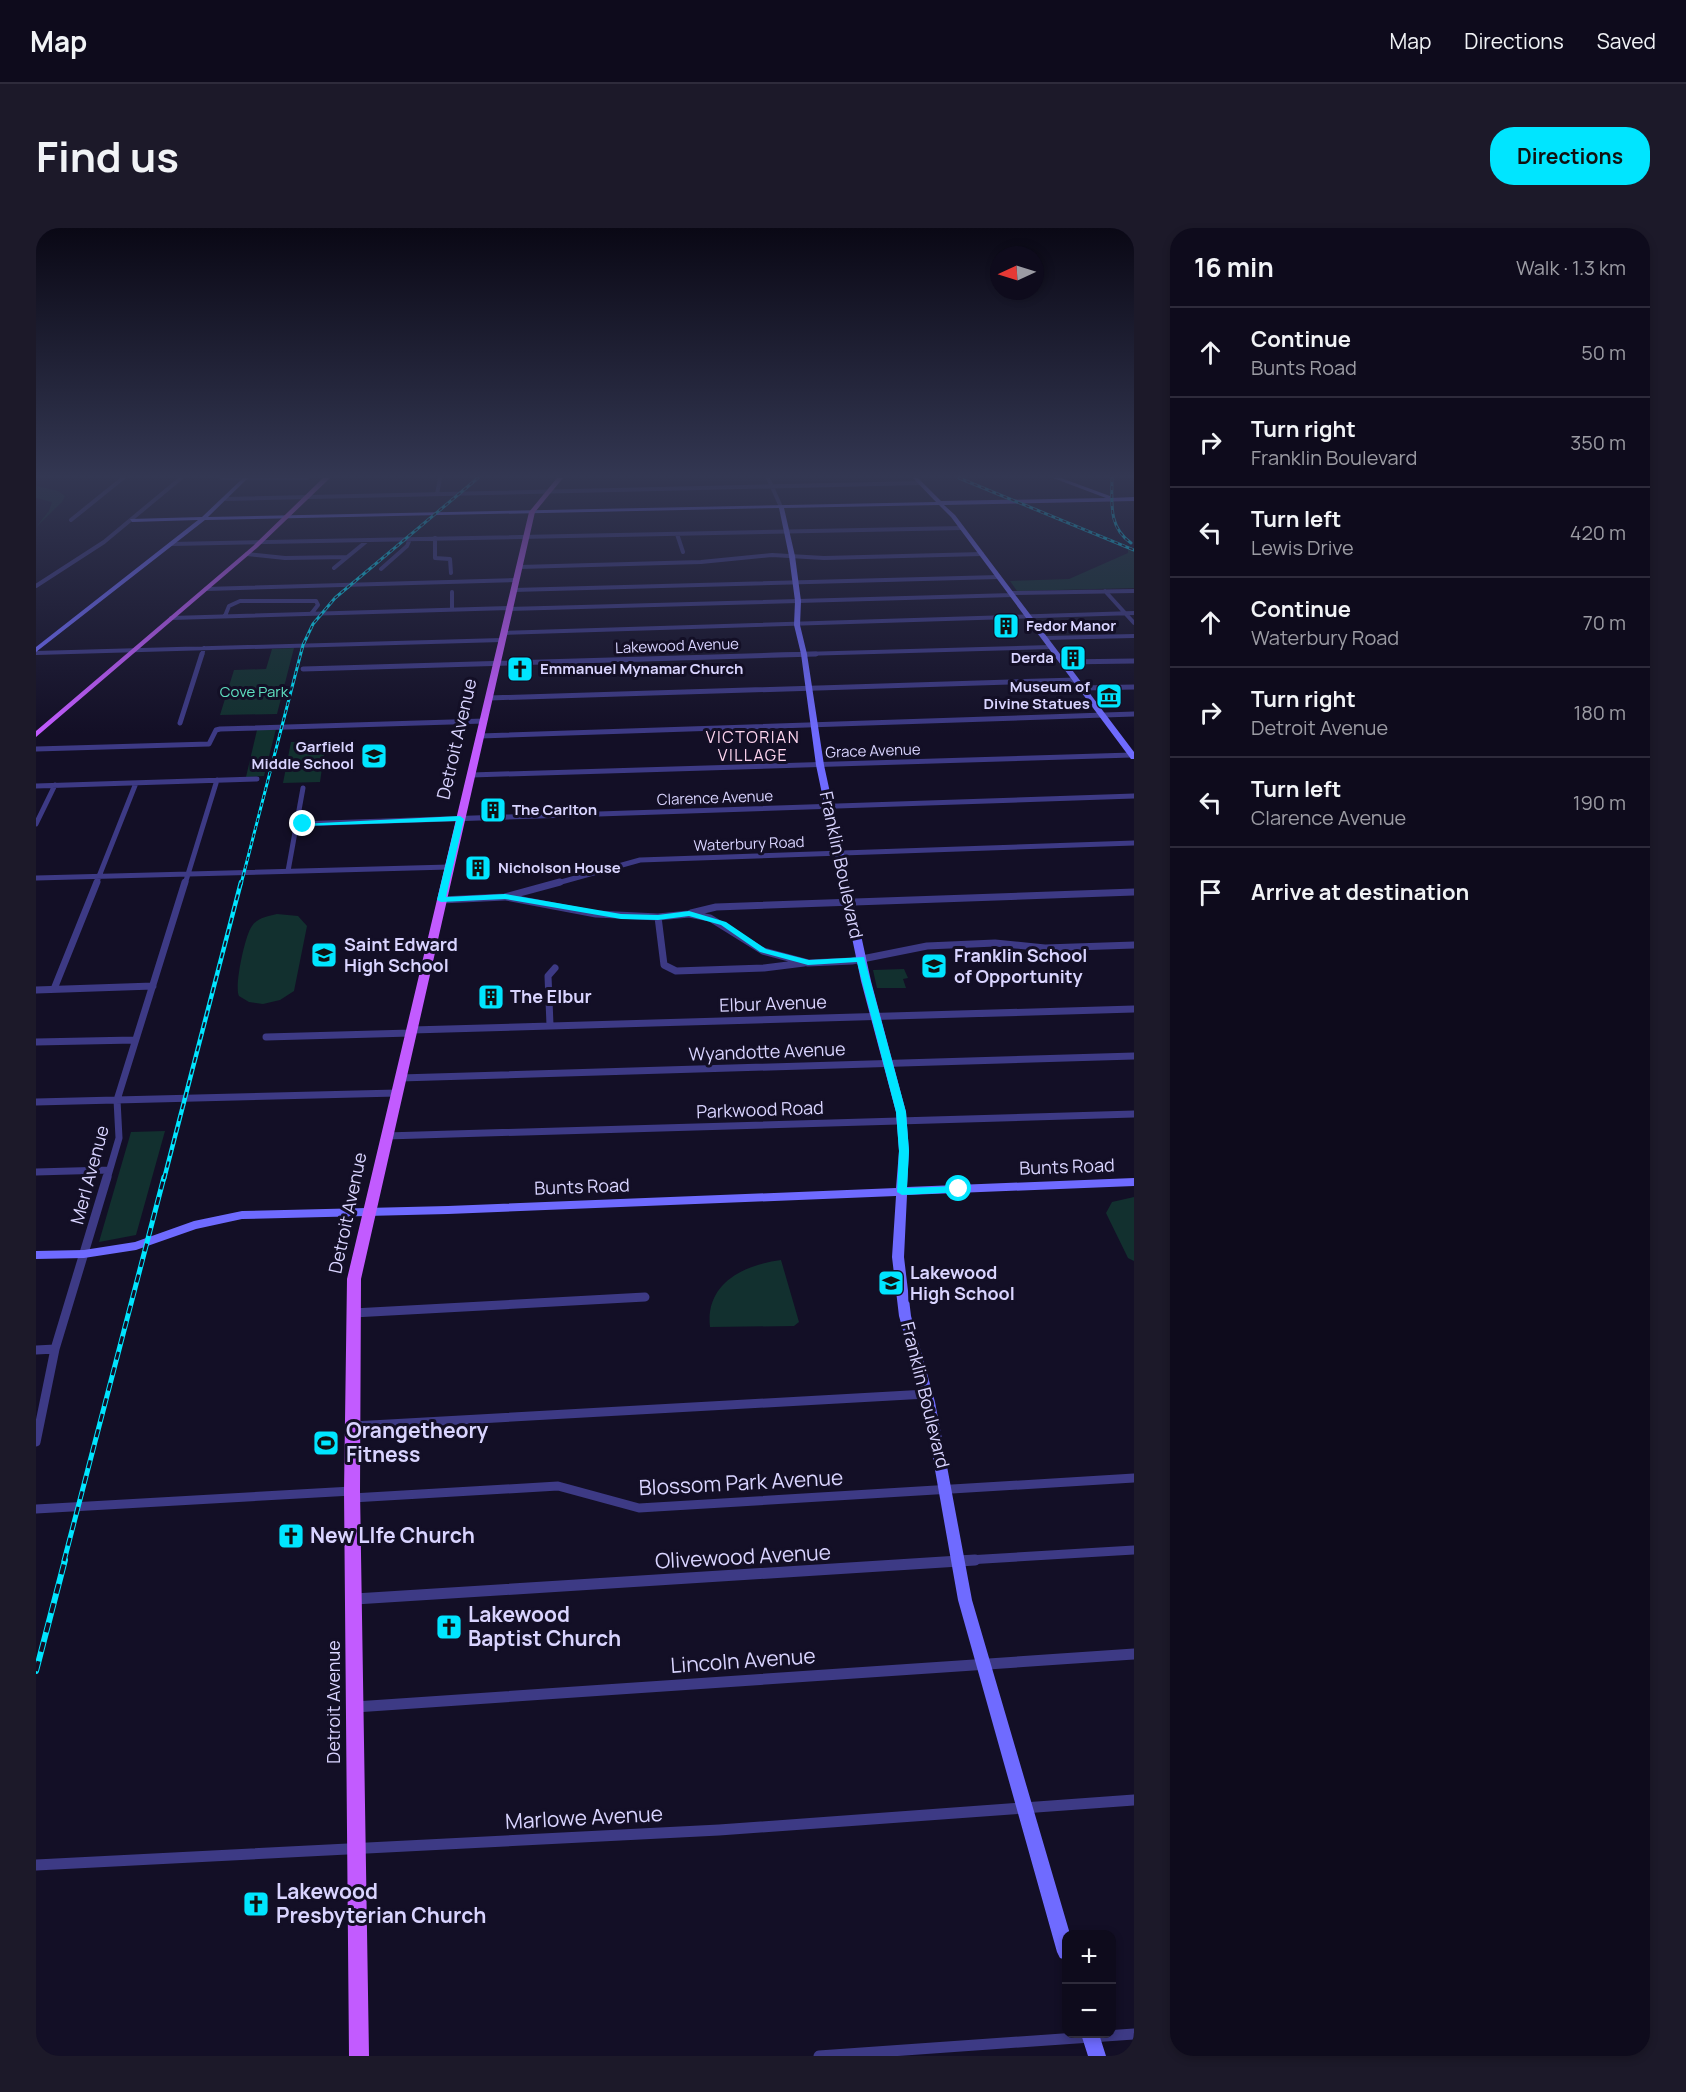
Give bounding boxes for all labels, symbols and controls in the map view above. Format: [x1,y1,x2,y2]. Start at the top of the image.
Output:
text: Map [30,22,87,60]
text: Map [1390,27,1431,55]
text: Directions [1464,27,1564,55]
text: Saved [1597,27,1656,55]
text: Find us [36,127,179,185]
button: Directions [1490,127,1650,185]
north arrow [990,246,1044,300]
text: 16 min [1194,249,1274,285]
text: Walk · 1.3 km [1516,254,1626,281]
text: Continue [1251,324,1351,354]
icon: ahead [1194,336,1227,369]
text: 50 m [1581,339,1626,366]
text: Bunts Road [1251,354,1357,381]
text: Turn right [1251,414,1356,444]
icon: right [1194,426,1227,459]
text: 350 m [1570,429,1626,456]
text: Franklin Boulevard [1251,444,1417,471]
text: Turn left [1251,504,1341,534]
icon: left [1194,516,1227,549]
text: 420 m [1570,519,1626,546]
text: Lewis Drive [1251,534,1354,561]
text: Continue [1251,594,1351,624]
icon: ahead [1194,606,1227,639]
text: 70 m [1583,609,1626,636]
building icon: Fedor Manor [991,611,1021,641]
place label: Fedor Manor [1026,615,1116,636]
text: Waterbury Road [1251,624,1399,651]
street label: Lakewood Avenue [615,633,740,658]
building icon: Derda [1058,643,1088,673]
place label: Derda [1011,647,1054,668]
church icon: Emmanuel Mynamar Church [505,654,535,684]
place label: Emmanuel Mynamar Church [540,658,743,679]
street label: Detroit Avenue [430,676,482,802]
place label: Museum of Divine Statues [983,676,1090,714]
park label: Cove Park [220,681,289,702]
museum icon: Museum of Divine Statues [1094,681,1124,711]
text: Turn right [1251,684,1356,714]
icon: right [1194,696,1227,729]
text: 180 m [1573,699,1626,726]
text: Detroit Avenue [1251,714,1388,741]
district label: VICTORIAN VILLAGE [706,726,800,766]
place label: Garfield Middle School [252,736,354,774]
street label: Grace Avenue [825,738,921,763]
school or university icon: Garfield Middle School [359,741,389,771]
text: Turn left [1251,774,1341,804]
street label: Clarence Avenue [656,785,774,810]
icon: left [1194,786,1227,819]
street label: Franklin Boulevard [815,789,869,941]
text: 190 m [1573,789,1626,816]
building icon: The Carlton [478,795,508,825]
place label: The Carlton [512,799,597,820]
text: Clarence Avenue [1251,804,1406,831]
route end [289,810,315,836]
street label: Waterbury Road [693,831,805,856]
building icon: Nicholson House [463,853,493,883]
place label: Nicholson House [498,857,621,878]
icon: arrive [1194,876,1227,909]
text: Arrive at destination [1251,877,1469,907]
place label: Saint Edward High School [344,932,458,977]
school or university icon: Saint Edward High School [309,940,339,970]
place label: Franklin School of Opportunity [954,943,1087,988]
school or university icon: Franklin School of Opportunity [919,951,949,981]
building icon: The Elbur [476,982,506,1012]
place label: The Elbur [510,984,592,1008]
street label: Elbur Avenue [719,989,827,1017]
street label: Wyandotte Avenue [688,1036,846,1066]
street label: Parkwood Road [696,1095,824,1123]
street label: Merl Avenue [64,1123,114,1227]
street label: Detroit Avenue [322,1150,372,1276]
street label: Bunts Road [1019,1152,1115,1180]
street label: Bunts Road [534,1172,630,1200]
route start [945,1175,971,1201]
place label: Lakewood High School [910,1260,1015,1305]
school or university icon: Lakewood High School [876,1268,906,1298]
street label: Franklin Boulevard [896,1319,956,1470]
place label: Orangetheory Fitness [346,1416,489,1468]
sports icon: Orangetheory Fitness [311,1428,341,1458]
street label: Blossom Park Avenue [638,1463,844,1501]
church icon: New LIfe Church [276,1521,306,1551]
place label: New LIfe Church [310,1521,475,1549]
street label: Olivewood Avenue [654,1537,832,1575]
place label: Lakewood Baptist Church [468,1600,621,1652]
church icon: Lakewood Baptist Church [434,1612,464,1642]
street label: Detroit Avenue [321,1640,345,1764]
street label: Lincoln Avenue [670,1641,816,1679]
street label: Marlowe Avenue [504,1799,664,1835]
place label: Lakewood Presbyterian Church [276,1877,486,1929]
church icon: Lakewood Presbyterian Church [241,1889,271,1919]
map controls [1062,1930,1116,2038]
button: + [1062,1930,1116,1984]
button: − [1062,1984,1116,2038]

